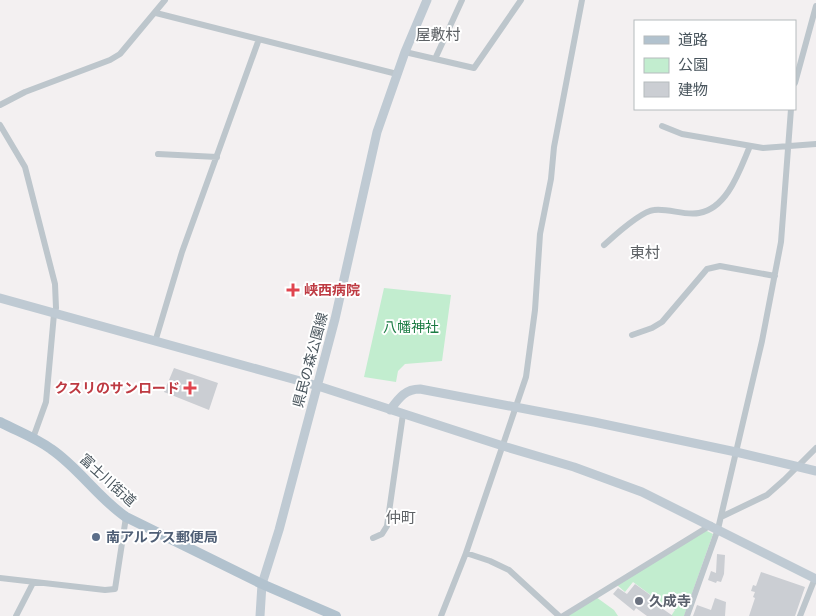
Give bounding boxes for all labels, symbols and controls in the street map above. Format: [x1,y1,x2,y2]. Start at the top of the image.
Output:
legend [634,20,796,110]
district label: 屋敷村 [415,24,461,44]
text: 道路 [678,29,708,49]
text: 公園 [678,54,708,74]
text: 建物 [678,79,708,99]
district label: 東村 [630,242,660,262]
place label: 峡西病院 [304,280,360,299]
marker: 峡西病院 [286,283,300,297]
street label: 県民の森公園線 [288,310,331,410]
park label: 八幡神社 [383,317,439,336]
place label: クスリのサンロード [54,378,180,397]
marker: クスリのサンロード [184,382,196,394]
street label: 富士川街道 [76,449,141,510]
district label: 仲町 [386,507,416,527]
place label: 南アルプス郵便局 [106,527,218,546]
marker: 南アルプス郵便局 [90,531,102,543]
place label: 久成寺 [649,591,691,610]
marker: 久成寺 [633,595,645,607]

